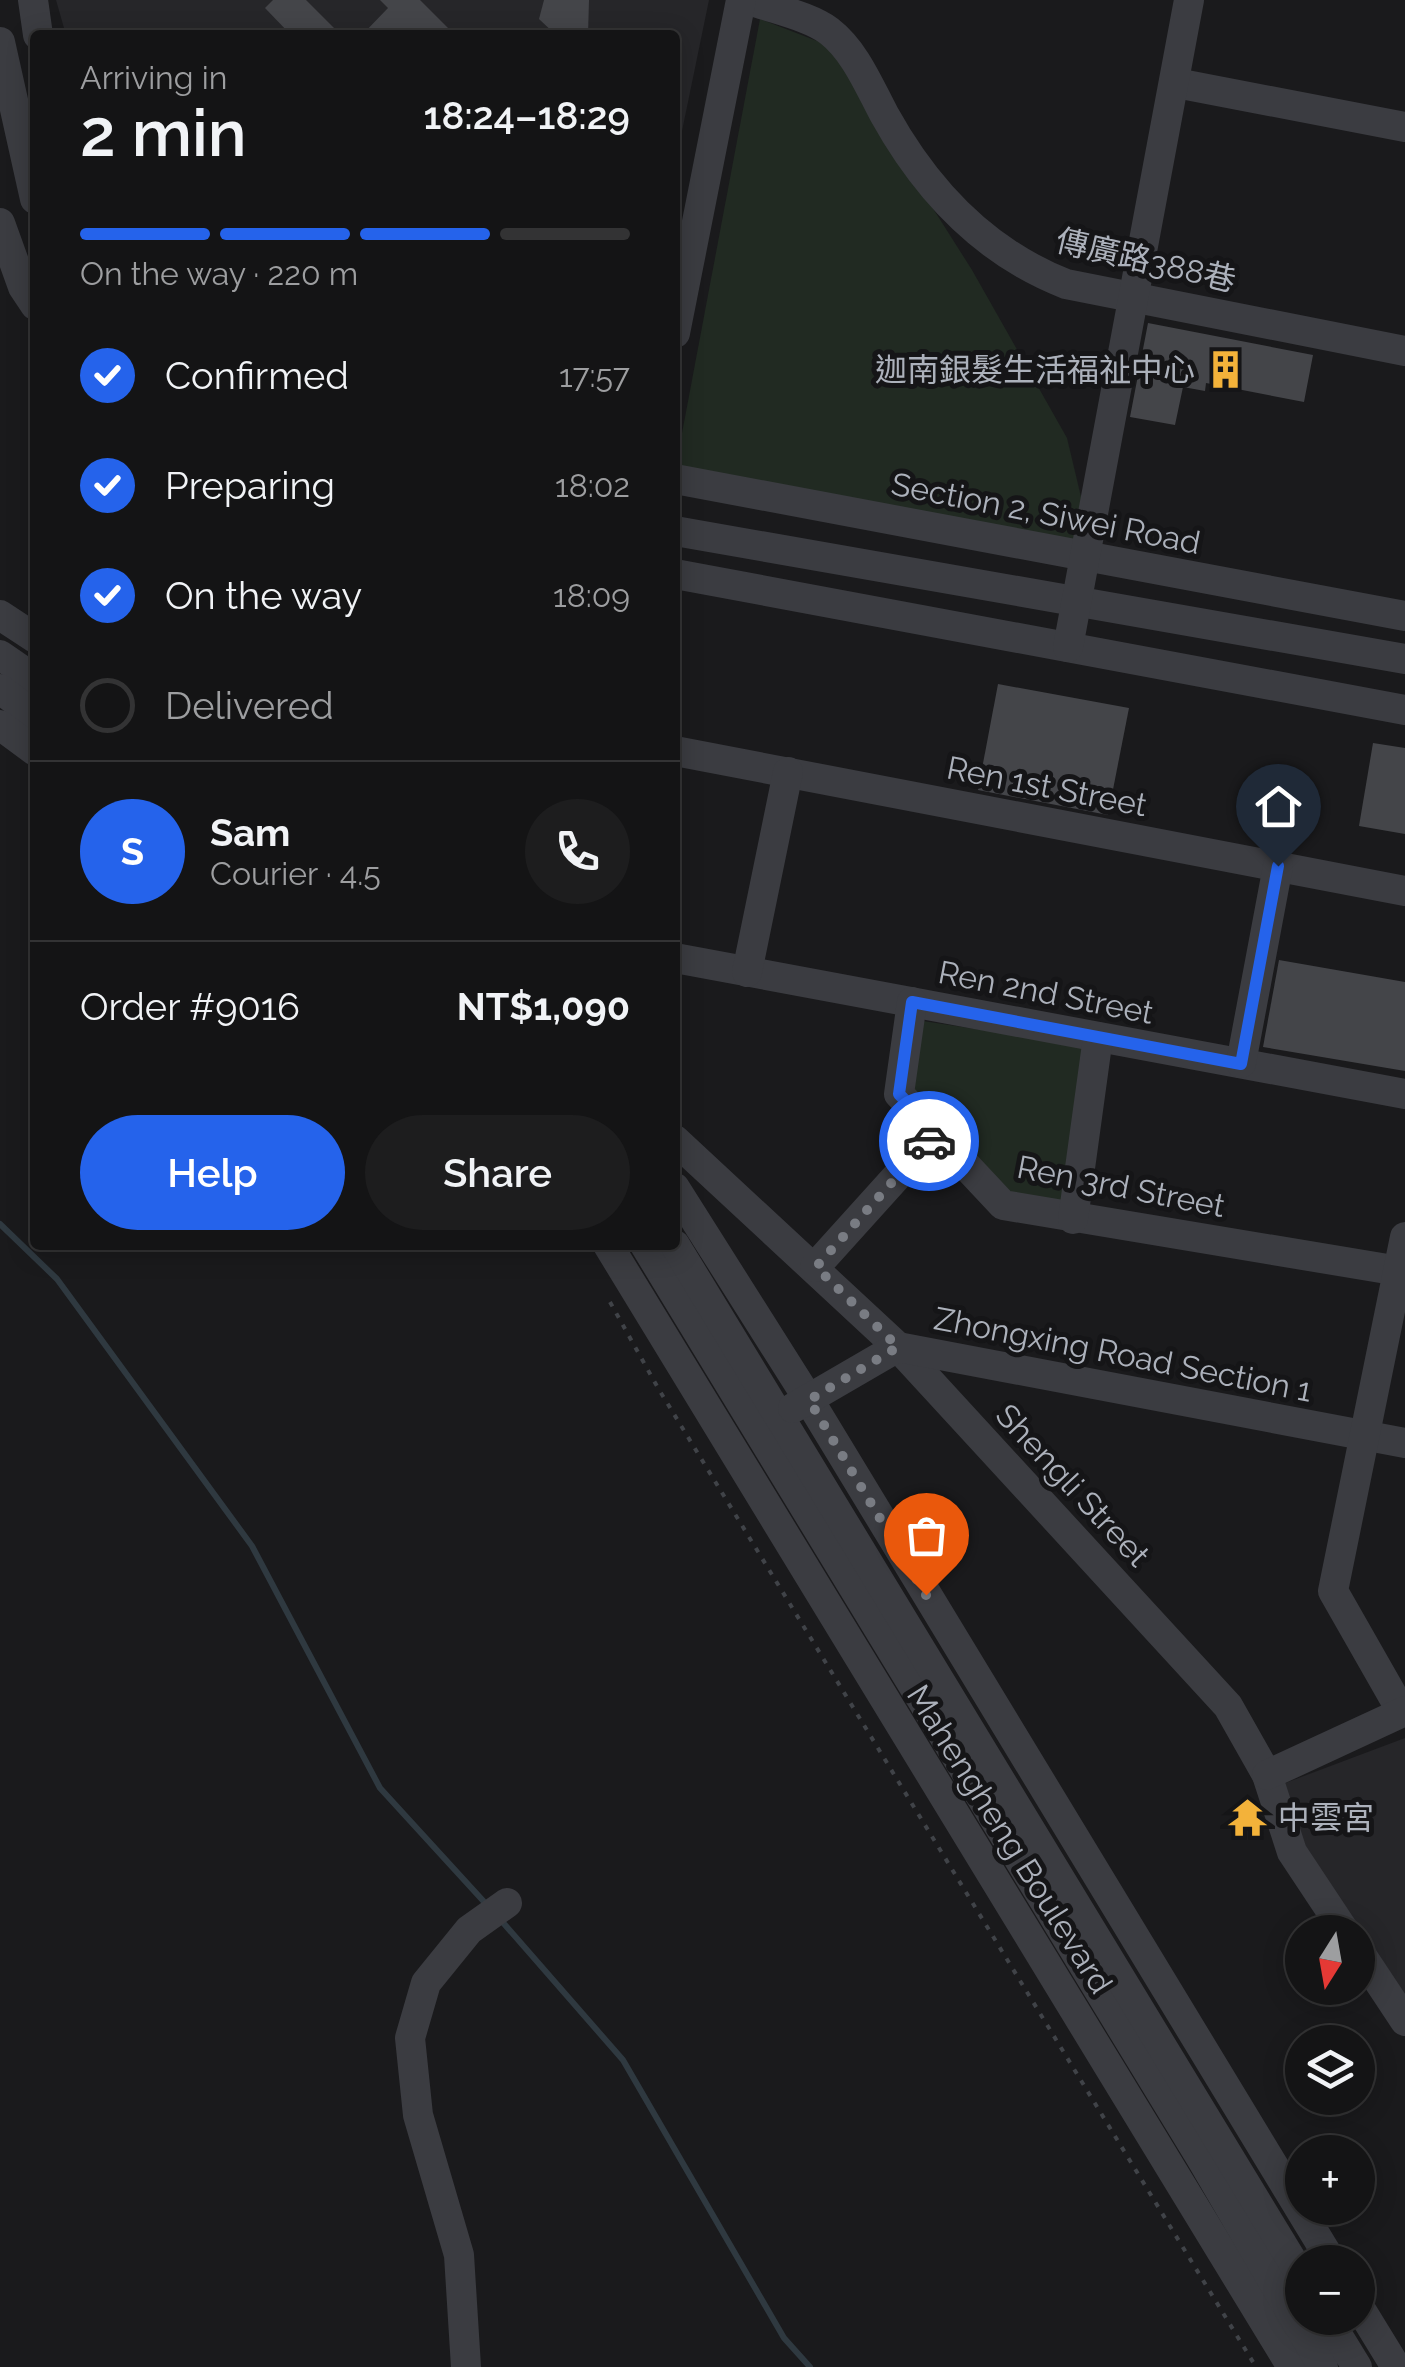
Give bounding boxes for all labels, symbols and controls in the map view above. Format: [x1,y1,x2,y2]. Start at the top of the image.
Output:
text: Arriving in [80,59,227,96]
text: 18:24–18:29 [424,93,630,138]
text: 2 min [80,95,247,171]
street label: 傳廣路388巷 [1053,221,1239,299]
text: On the way · 220 m [80,255,358,292]
icon: check [80,348,135,403]
building icon: 迦南銀髮生活福祉中心 [1204,348,1246,390]
place label: 迦南銀髮生活福祉中心 [875,351,1195,388]
text: Confirmed [165,353,349,398]
text: 17:57 [559,357,630,394]
icon: check [80,458,135,513]
text: Preparing [165,463,335,508]
street label: Section 2, Siwei Road [888,465,1204,561]
text: 18:02 [555,467,630,504]
icon: check [80,568,135,623]
text: On the way [165,573,362,618]
text: 18:09 [553,577,630,614]
text: Delivered [165,683,334,728]
street label: Ren 1st Street [944,748,1150,824]
pin [1236,764,1321,867]
icon: home [1251,779,1306,834]
button: phone [525,799,630,904]
text: Sam [210,810,290,855]
text: S [121,829,144,874]
text: Courier · 4.5 [210,855,381,892]
street label: Ren 2nd Street [935,953,1157,1031]
text: Order #9016 [80,984,300,1029]
text: NT$1,090 [457,984,630,1029]
courier [879,1091,979,1191]
icon: car [902,1114,957,1169]
button: Help [80,1115,345,1230]
button: Share [365,1115,630,1230]
street label: Ren 3rd Street [1014,1148,1228,1224]
street label: Zhongxing Road Section 1 [931,1299,1315,1409]
street label: Shengli Street [989,1396,1158,1574]
pin [884,1493,969,1596]
icon: bag [899,1508,954,1563]
street label: Mahengheng Boulevard [900,1678,1120,2000]
temple icon: 中雲宮 [1227,1796,1269,1838]
place label: 中雲宮 [1278,1799,1374,1836]
north arrow [1285,1915,1375,2005]
map controls [1285,1915,1375,2335]
button: layers [1285,2025,1375,2115]
button: + [1285,2135,1375,2225]
button: − [1285,2245,1375,2335]

